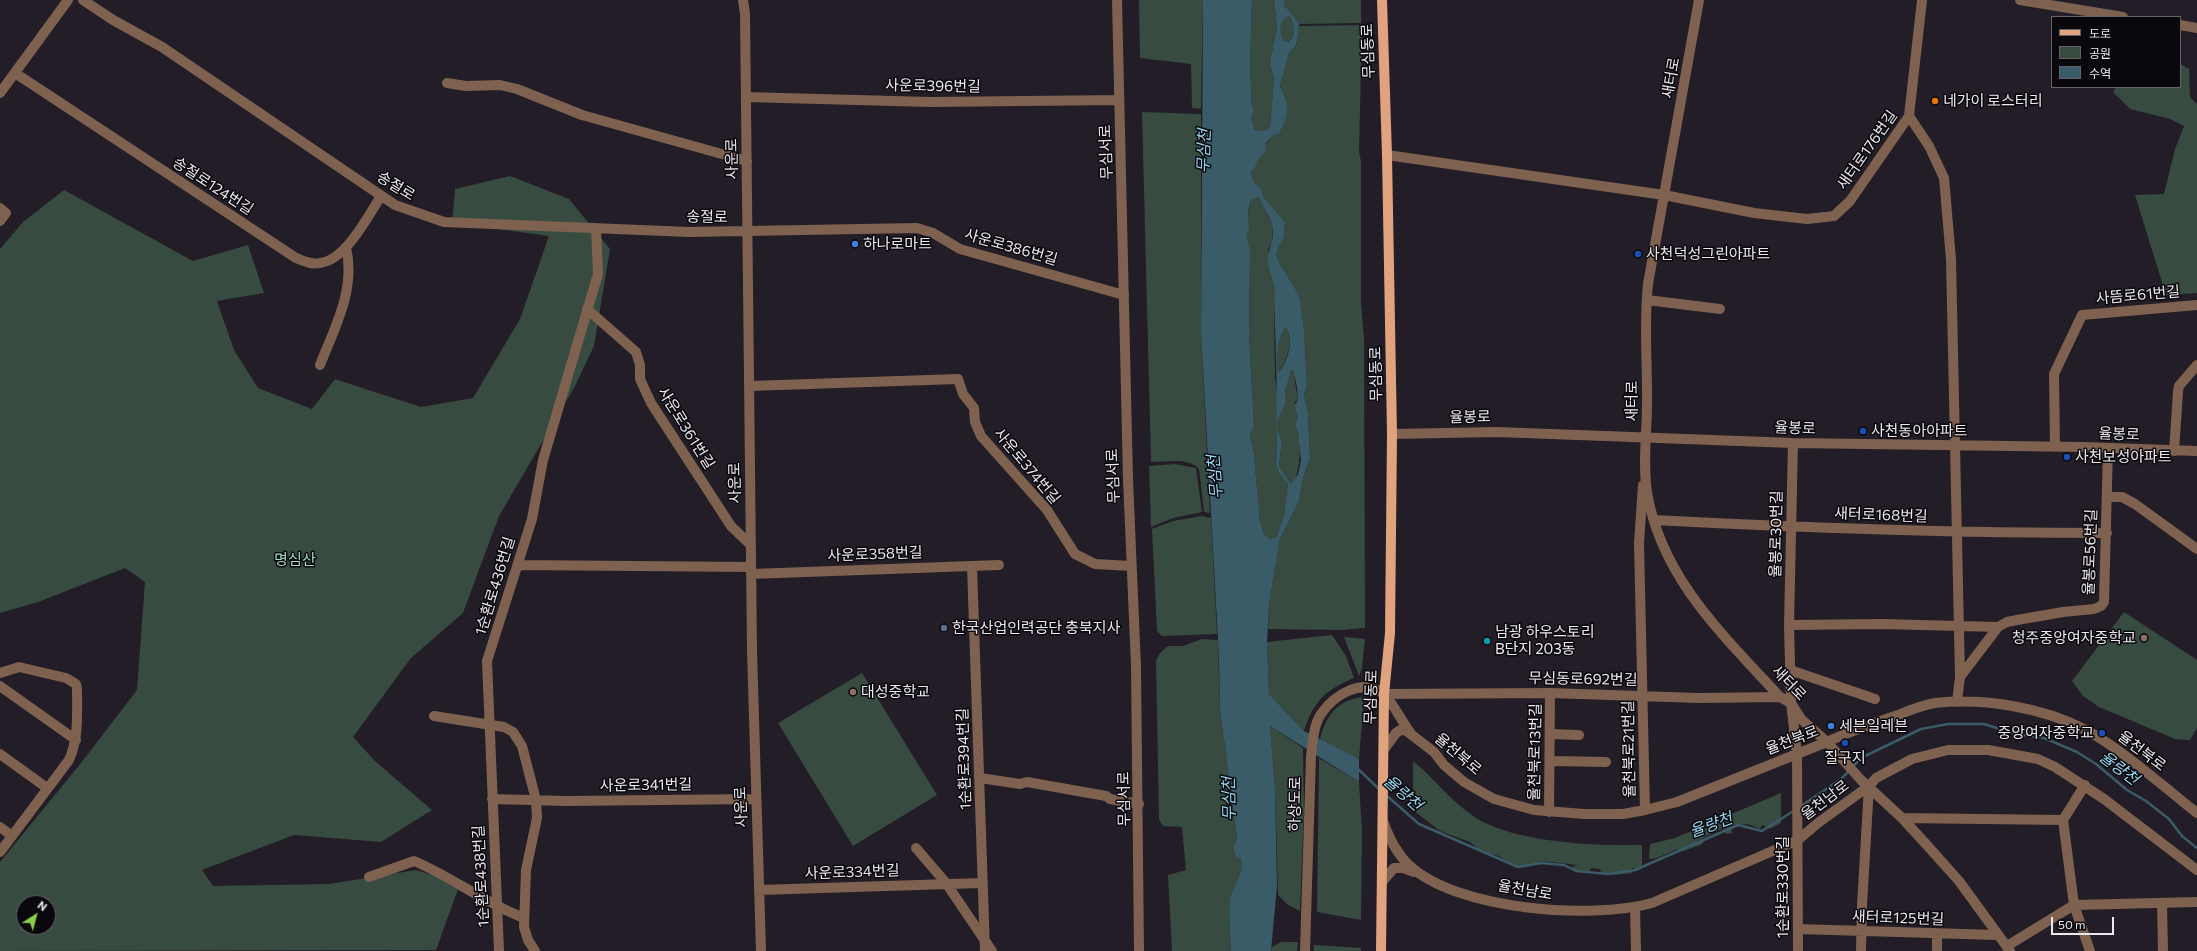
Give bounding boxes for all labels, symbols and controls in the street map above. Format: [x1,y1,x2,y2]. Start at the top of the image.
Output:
legend [2051,16,2181,88]
street label: 무심동로 [1358,23,1378,79]
text: 도로 [2089,26,2111,40]
text: 공원 [2089,46,2111,60]
street label: 새터로 [1659,56,1683,100]
text: 수역 [2089,66,2111,80]
street label: 사운로396번길 [885,76,981,96]
place label: 네가이 로스터리 [1943,92,2042,110]
marker: 네가이 로스터리 [1930,96,1940,106]
street label: 새터로176번길 [1833,107,1901,193]
street label: 무심서로 [1096,124,1116,180]
water label: 무심천 [1194,129,1214,173]
street label: 사운로 [723,138,741,180]
street label: 송절로124번길 [169,153,257,219]
street label: 송절로 [374,168,418,204]
street label: 송절로 [686,208,728,226]
street label: 사운로386번길 [962,225,1060,269]
place label: 하나로마트 [863,235,932,253]
marker: 하나로마트 [850,239,860,249]
place label: 사천덕성그린아파트 [1646,245,1770,263]
marker: 사천덕성그린아파트 [1633,249,1643,259]
street label: 사뜸로61번길 [2095,282,2181,308]
street label: 무심동로 [1367,346,1385,402]
street label: 새터로 [1623,380,1641,422]
street label: 사운로361번길 [654,384,718,472]
street label: 율봉로 [1449,408,1491,426]
street label: 율봉로 [1774,418,1816,438]
place label: 사천동아아파트 [1871,422,1968,440]
street label: 사운로374번길 [990,424,1064,508]
street label: 율봉로 [2098,424,2140,444]
marker: 사천동아아파트 [1858,426,1868,436]
street label: 무심서로 [1103,448,1123,504]
place label: 사천보성아파트 [2075,448,2172,466]
marker: 사천보성아파트 [2062,452,2072,462]
water label: 무심천 [1204,454,1226,500]
street label: 사운로 [726,462,744,504]
street label: 율봉로30번길 [1766,490,1786,578]
street label: 새터로168번길 [1834,504,1928,526]
street label: 율봉로56번길 [2079,508,2101,596]
street label: 1순환로436번길 [471,535,519,637]
street label: 사운로358번길 [827,543,923,565]
park label: 명심산 [274,551,316,569]
place label: 한국산업인력공단 충북지사 [952,619,1120,637]
marker: 한국산업인력공단 충북지사 [939,623,949,633]
place label: 남광 하우스토리 B단지 203동 [1495,623,1594,658]
place label: 청주중앙여자중학교 [2012,629,2136,647]
marker: 청주중앙여자중학교 [2139,633,2149,643]
marker: 남광 하우스토리 B단지 203동 [1482,636,1492,646]
street label: 새터로 [1768,662,1810,704]
street label: 무심동로 [1361,669,1381,725]
street label: 무심동로692번길 [1528,669,1638,689]
place label: 대성중학교 [861,683,930,701]
marker: 대성중학교 [848,687,858,697]
street label: 율천북로21번길 [1619,700,1639,798]
street label: 율천북로13번길 [1525,703,1545,801]
street label: 1순환로394번길 [953,708,975,810]
place label: 세븐일레븐 [1839,717,1908,735]
marker: 세븐일레븐 [1826,721,1836,731]
street label: 율천북로 [1763,722,1821,758]
place label: 중앙여자중학교 [1997,724,2094,742]
street label: 율천북로 [2115,727,2169,775]
marker: 중앙여자중학교 [2097,728,2107,738]
street label: 율천북로 [1431,729,1485,779]
marker: 질구지 [1840,738,1850,748]
water label: 율량천 [2096,747,2142,789]
place label: 질구지 [1824,749,1866,767]
street label: 무심서로 [1115,771,1133,827]
water label: 율량천 [1380,771,1426,815]
street label: 사운로341번길 [600,775,692,795]
street label: 하상도로 [1286,776,1304,832]
street label: 율천남로 [1798,776,1852,824]
water label: 무심천 [1219,777,1239,821]
street label: 사운로 [731,786,751,828]
water label: 율량천 [1687,808,1735,842]
street label: 1순환로438번길 [469,825,493,927]
street label: 1순환로330번길 [1774,836,1792,938]
street label: 사운로334번길 [804,861,900,883]
street label: 율천남로 [1496,876,1554,904]
north arrow [16,895,56,935]
text: N [36,898,50,913]
street label: 새터로125번길 [1852,907,1944,929]
scale bar [2053,909,2116,935]
text: 50 m [2058,917,2086,931]

